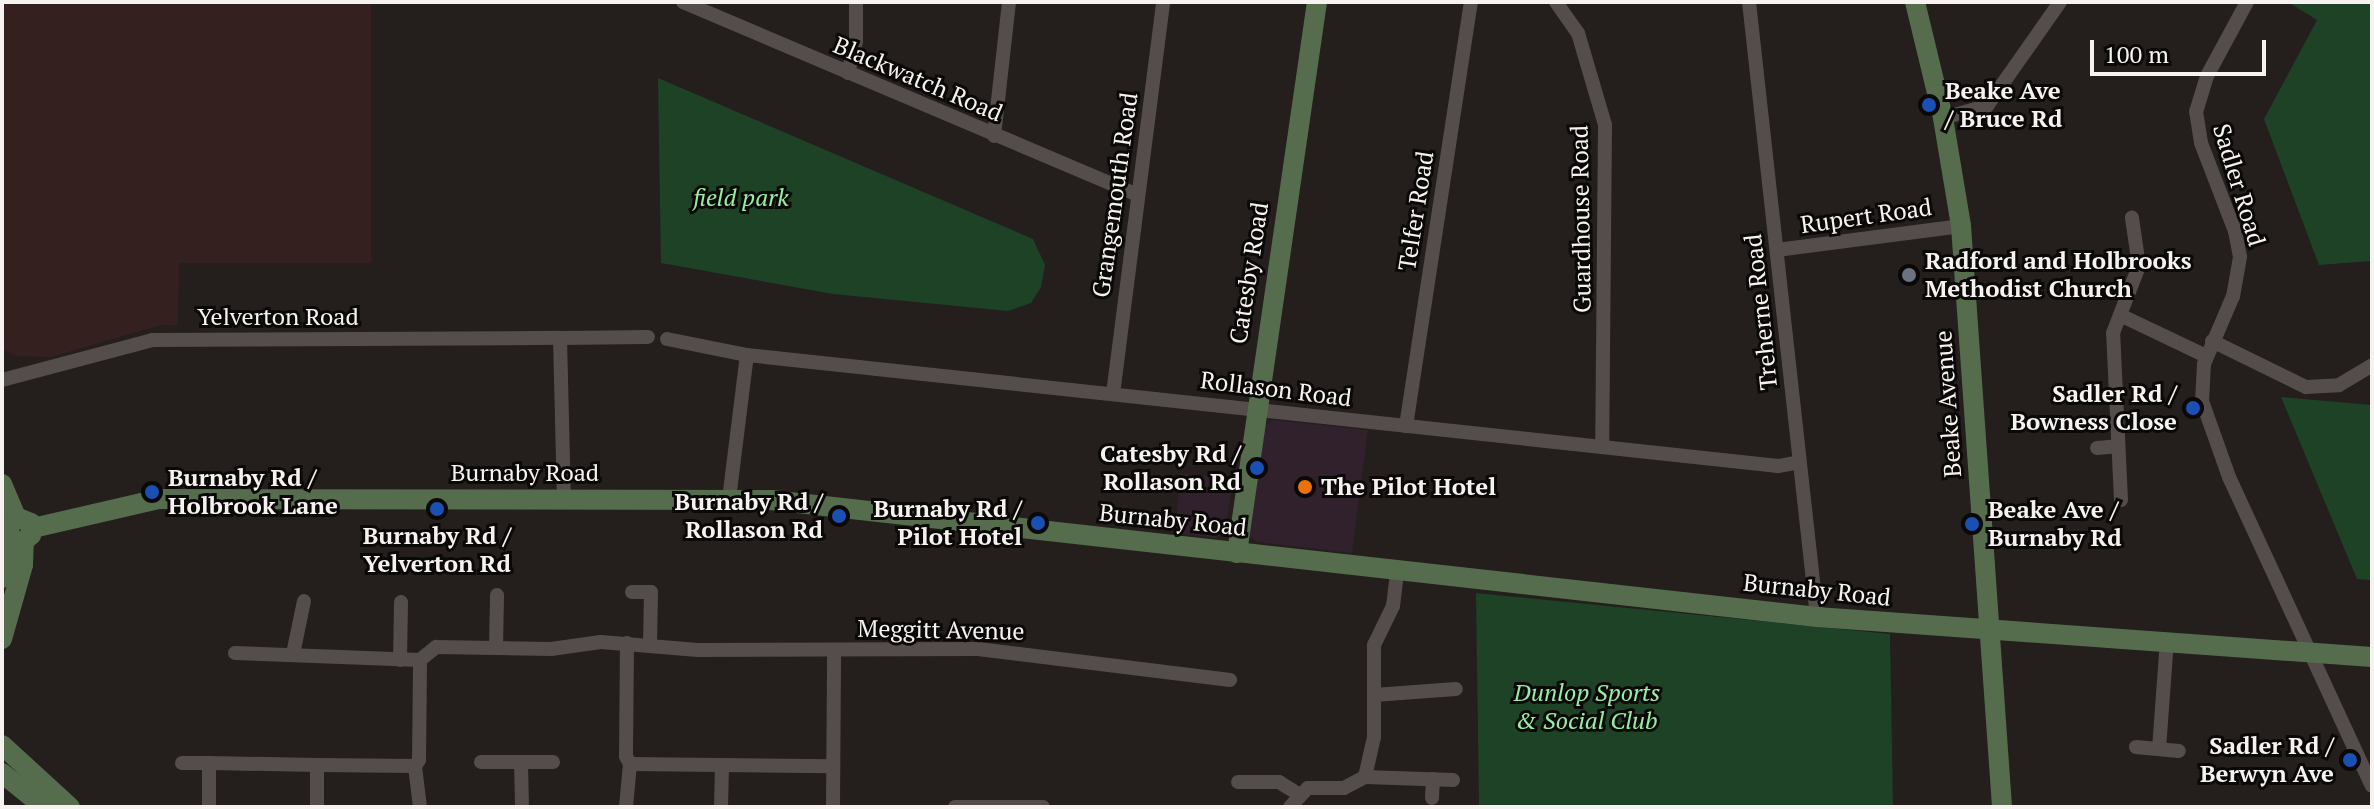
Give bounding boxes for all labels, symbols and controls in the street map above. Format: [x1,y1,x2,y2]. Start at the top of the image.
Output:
scale bar [2094,24,2270,74]
street label: Blackwatch Road [829,30,1007,128]
text: 100 m [2104,38,2169,70]
place label: Beake Ave / Bruce Rd [1945,77,2062,133]
street label: Grangemouth Road [1086,91,1144,299]
marker: Beake Ave / Bruce Rd [1920,96,1938,114]
street label: Sadler Road [2207,120,2271,250]
street label: Guardhouse Road [1565,125,1597,313]
street label: Telfer Road [1392,149,1440,273]
park label: field park [693,184,789,212]
street label: Rupert Road [1799,193,1933,239]
street label: Catesby Road [1224,200,1274,346]
street label: Treherne Road [1738,233,1784,391]
place label: Radford and Holbrooks Methodist Church [1925,247,2192,303]
marker: Radford and Holbrooks Methodist Church [1900,266,1918,284]
street label: Yelverton Road [197,303,359,331]
street label: Beake Avenue [1928,329,1968,479]
street label: Rollason Road [1199,365,1353,413]
place label: Sadler Rd / Bowness Close [2011,380,2177,436]
marker: Sadler Rd / Bowness Close [2184,399,2202,417]
place label: Catesby Rd / Rollason Rd [1100,440,1241,496]
street label: Burnaby Road [451,459,599,487]
marker: Catesby Rd / Rollason Rd [1248,459,1266,477]
place label: Burnaby Rd / Holbrook Lane [168,464,338,520]
place label: The Pilot Hotel [1321,473,1496,501]
marker: The Pilot Hotel [1296,478,1314,496]
marker: Burnaby Rd / Holbrook Lane [143,483,161,501]
place label: Burnaby Rd / Rollason Rd [675,488,823,544]
place label: Burnaby Rd / Pilot Hotel [874,495,1022,551]
place label: Beake Ave / Burnaby Rd [1988,496,2122,552]
street label: Burnaby Road [1098,498,1248,542]
marker: Burnaby Rd / Yelverton Rd [428,500,446,518]
marker: Burnaby Rd / Rollason Rd [830,507,848,525]
marker: Burnaby Rd / Pilot Hotel [1029,514,1047,532]
marker: Beake Ave / Burnaby Rd [1963,515,1981,533]
place label: Burnaby Rd / Yelverton Rd [363,522,511,578]
street label: Burnaby Road [1742,568,1892,612]
street label: Meggitt Avenue [857,614,1025,646]
park label: Dunlop Sports & Social Club [1514,679,1660,735]
place label: Sadler Rd / Berwyn Ave [2200,732,2334,788]
marker: Sadler Rd / Berwyn Ave [2341,751,2359,769]

